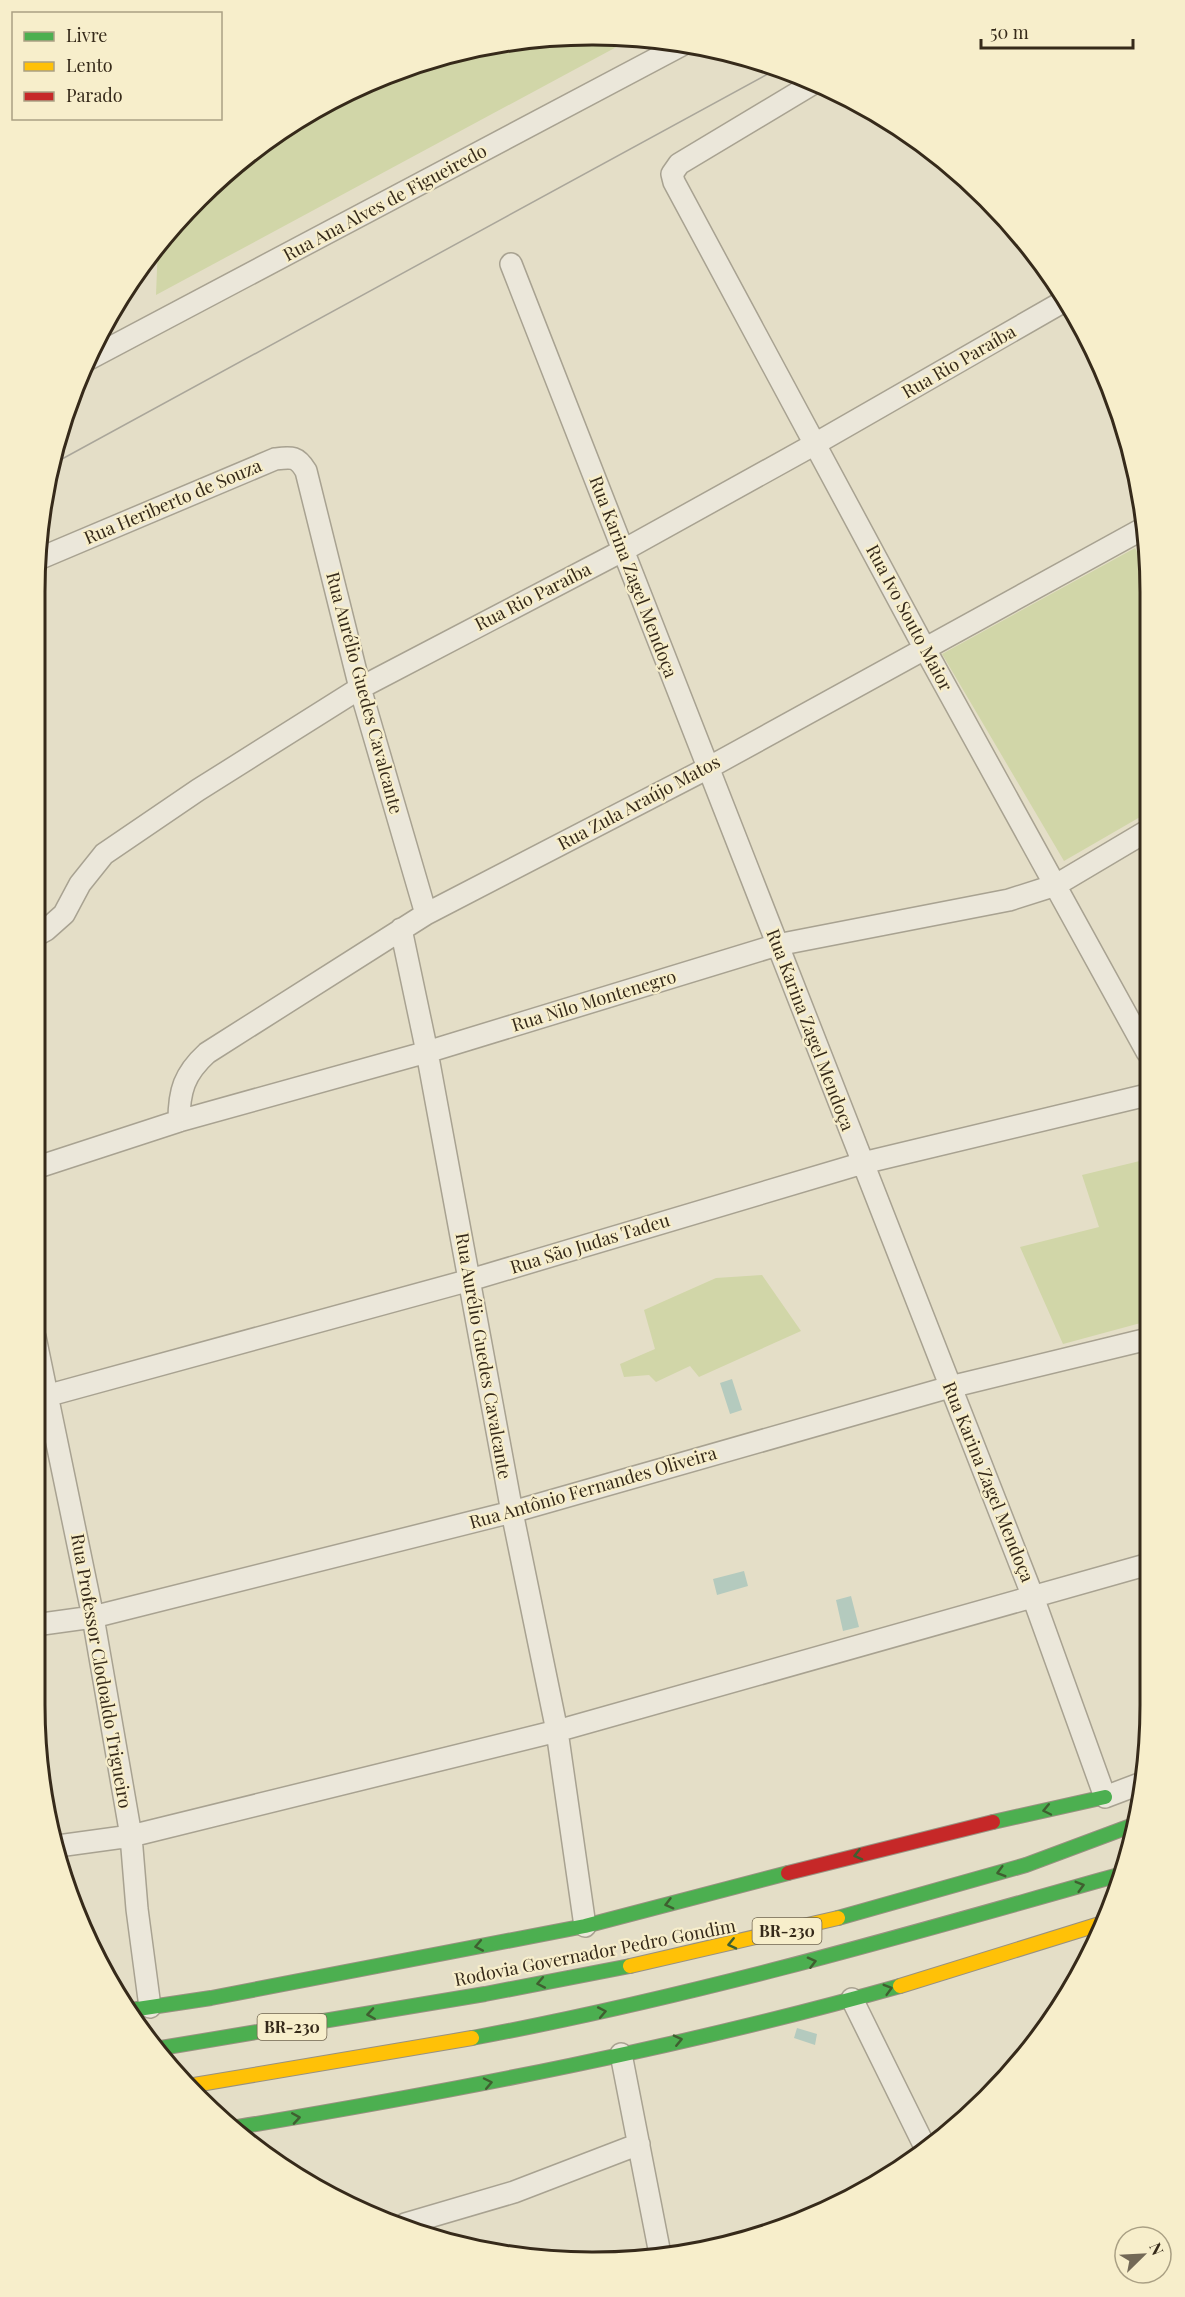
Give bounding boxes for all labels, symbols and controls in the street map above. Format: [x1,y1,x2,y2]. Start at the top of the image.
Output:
legend [12,12,222,120]
scale bar [981,12,1132,50]
text: 50 m [990,20,1029,44]
text: Livre [66,23,107,47]
text: Lento [66,53,113,77]
text: Parado [66,83,123,107]
street label: Rua Ana Alves de Figueiredo [279,138,491,266]
street label: Rua Rio Paraíba [897,319,1020,403]
street label: Rua Heriberto de Souza [80,453,265,549]
street label: Rua Karina Zagel Mendoça [584,472,684,681]
street label: Rua Ivo Souto Maior [861,540,959,695]
street label: Rua Rio Paraíba [470,556,595,636]
street label: Rua Aurélio Guedes Cavalcante [321,569,409,816]
street label: Rua Zula Araújo Matos [553,749,724,855]
street label: Rua Karina Zagel Mendoça [761,925,861,1134]
street label: Rua Nilo Montenegro [509,964,679,1036]
street label: Rua São Judas Tadeu [507,1207,673,1279]
street label: Rua Aurélio Guedes Cavalcante [450,1231,517,1481]
street label: Rua Karina Zagel Mendoça [938,1378,1040,1586]
street label: Rua Antônio Fernandes Oliveira [466,1440,719,1534]
street label: Rua Professor Clodoaldo Trigueiro [66,1532,138,1810]
one-way arrow [1043,1802,1053,1815]
one-way arrow [853,1847,863,1860]
one-way arrow [997,1865,1007,1877]
one-way arrow [1075,1881,1085,1893]
one-way arrow [664,1896,674,1909]
street label: Rodovia Governador Pedro Gondim [452,1913,738,1991]
road number: BR-230 [752,1918,822,1944]
one-way arrow [727,1937,737,1950]
one-way arrow [474,1939,484,1952]
one-way arrow [807,1956,817,1969]
one-way arrow [536,1976,546,1989]
one-way arrow [882,1984,893,1996]
one-way arrow [597,2006,607,2019]
one-way arrow [366,2008,376,2020]
road number: BR-230 [258,2014,326,2040]
one-way arrow [673,2034,683,2047]
one-way arrow [483,2077,493,2090]
one-way arrow [291,2112,301,2125]
north arrow [1113,2225,1173,2285]
text: N [1145,2239,1169,2259]

